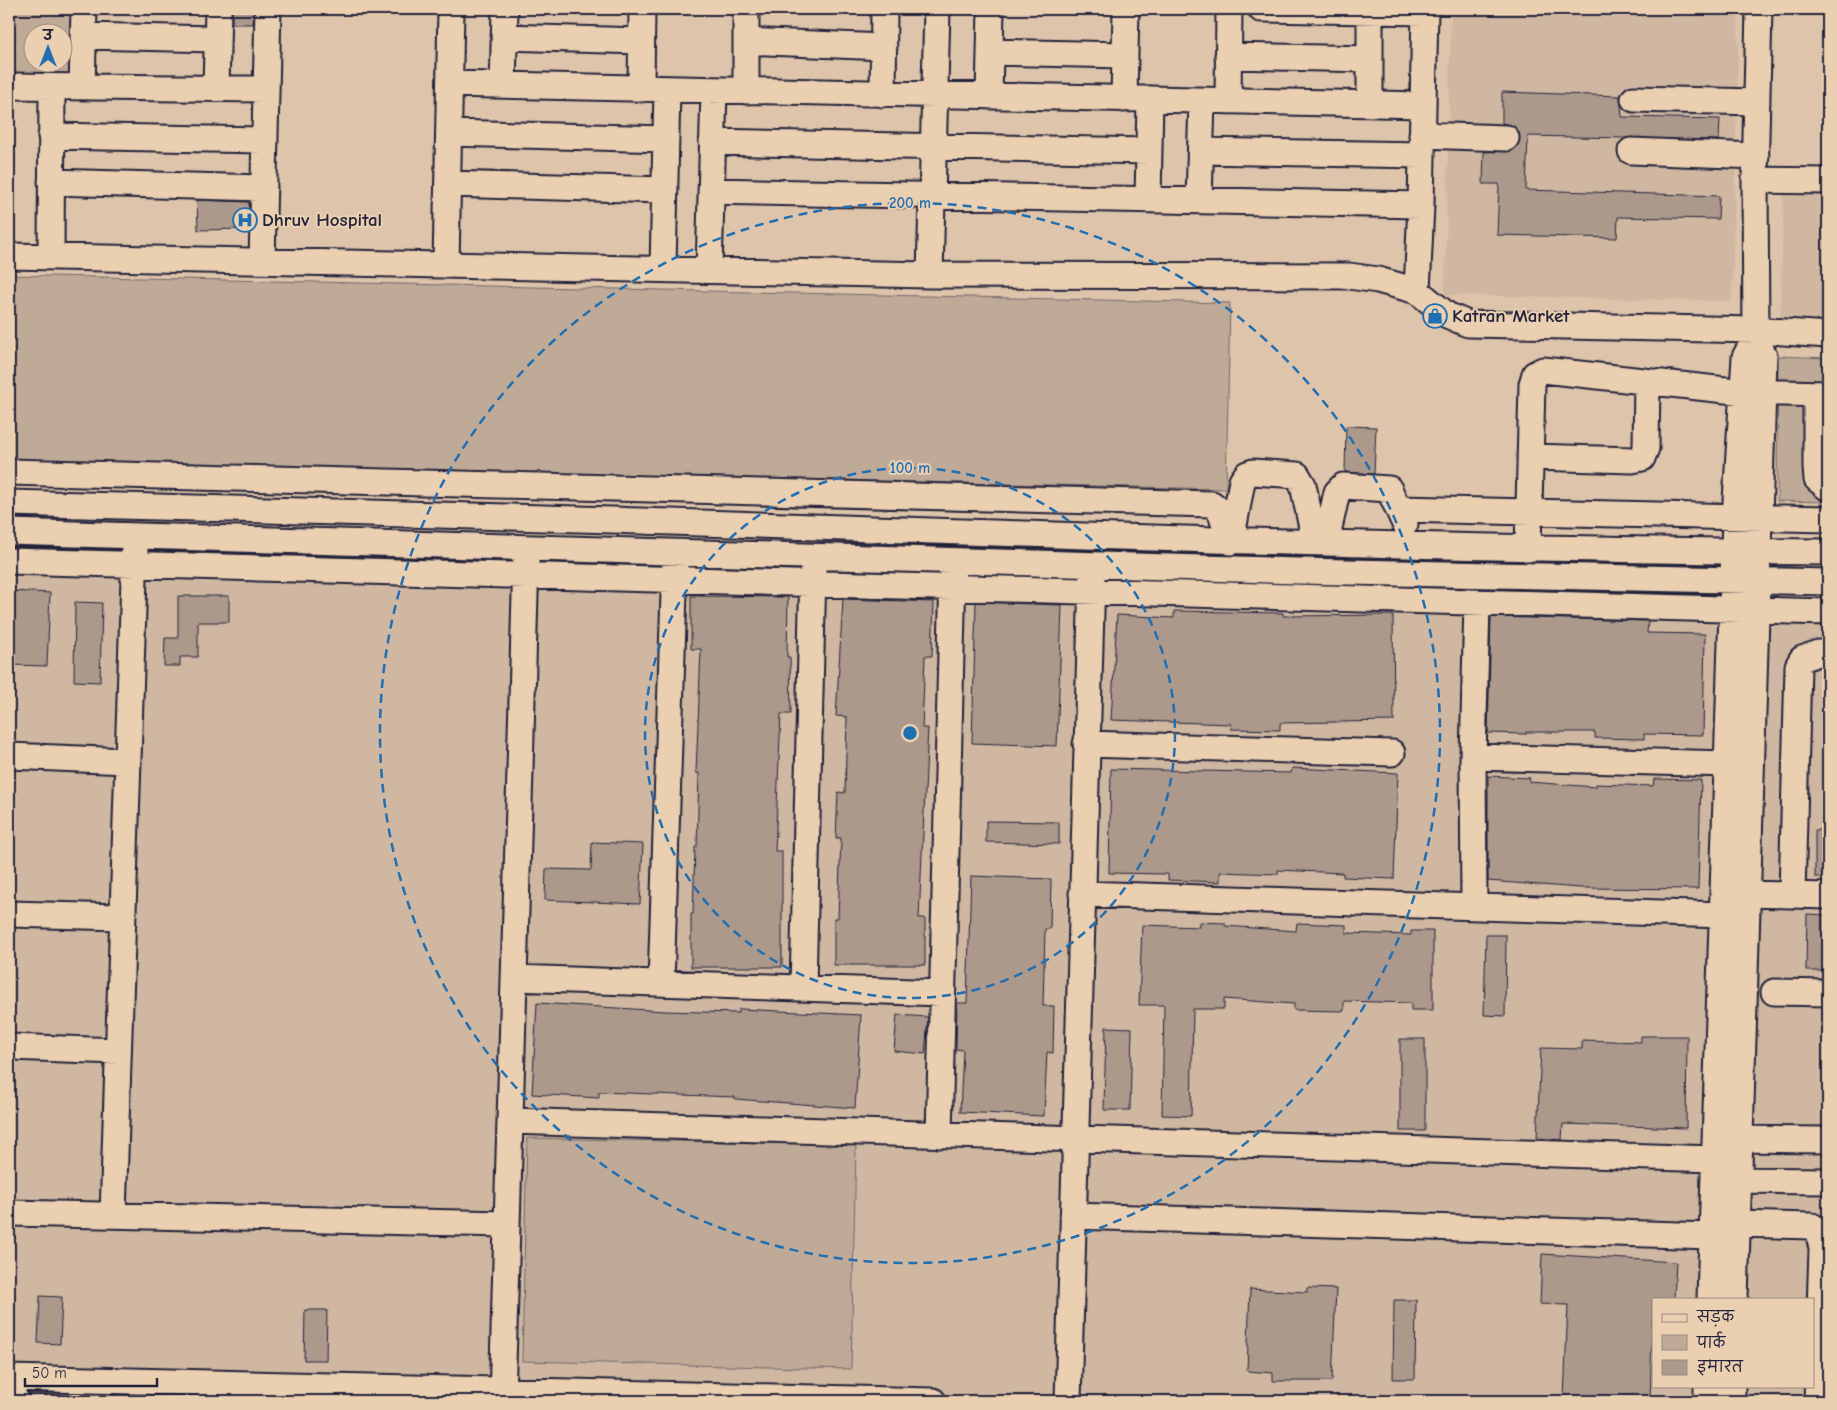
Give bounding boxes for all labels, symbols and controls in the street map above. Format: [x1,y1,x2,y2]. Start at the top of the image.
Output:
north arrow [22,22,72,72]
text: उ [41,27,54,44]
text: 200 m [889,194,931,212]
hospital icon: Dhruv Hospital [232,207,258,233]
place label: Dhruv Hospital [262,209,382,231]
shop icon: Katran Market [1422,303,1448,329]
place label: Katran Market [1452,305,1570,327]
text: 100 m [890,459,930,477]
centre of rings [901,724,919,742]
legend [1652,1298,1814,1388]
text: सड़क [1696,1308,1735,1327]
text: पार्क [1696,1331,1727,1352]
scale bar [25,1355,158,1387]
text: इमारत [1697,1358,1744,1376]
text: 50 m [32,1364,67,1382]

